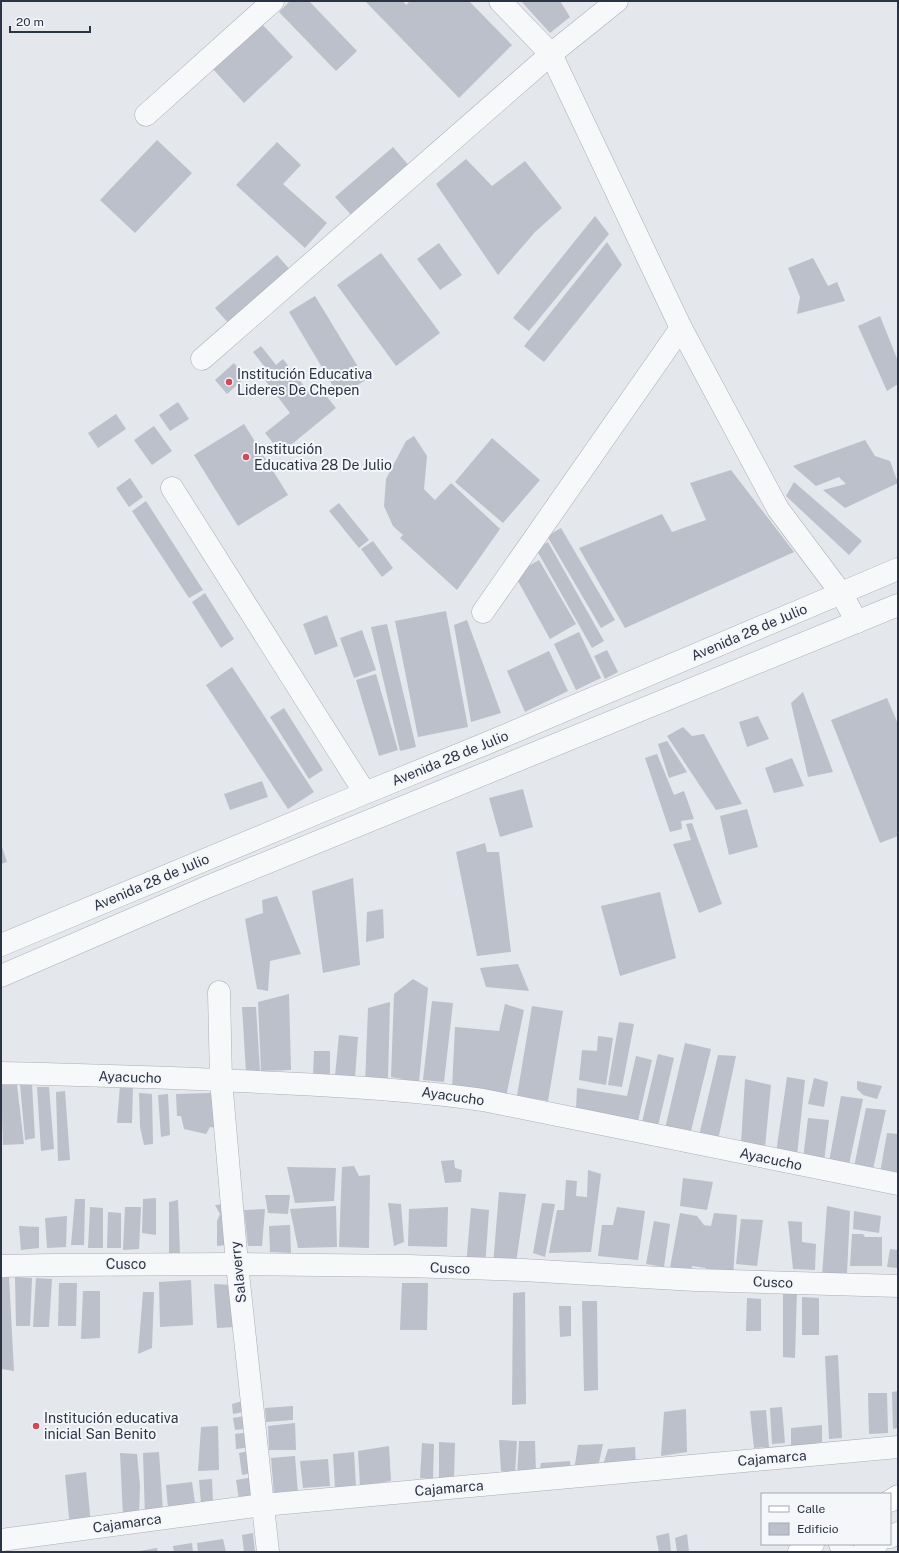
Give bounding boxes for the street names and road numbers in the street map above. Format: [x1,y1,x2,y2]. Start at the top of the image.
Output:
street label: Avenida 28 de Julio [689,600,809,664]
street label: Avenida 28 de Julio [389,727,511,789]
street label: Avenida 28 de Julio [91,850,211,914]
street label: Ayacucho [98,1068,162,1086]
street label: Ayacucho [420,1084,486,1108]
street label: Ayacucho [738,1145,804,1173]
street label: Salaverry [227,1240,249,1304]
street label: Cusco [106,1256,146,1272]
street label: Cusco [430,1259,471,1277]
street label: Cusco [753,1273,794,1291]
street label: Cajamarca [737,1447,807,1469]
street label: Cajamarca [414,1477,484,1499]
street label: Cajamarca [92,1510,162,1536]

